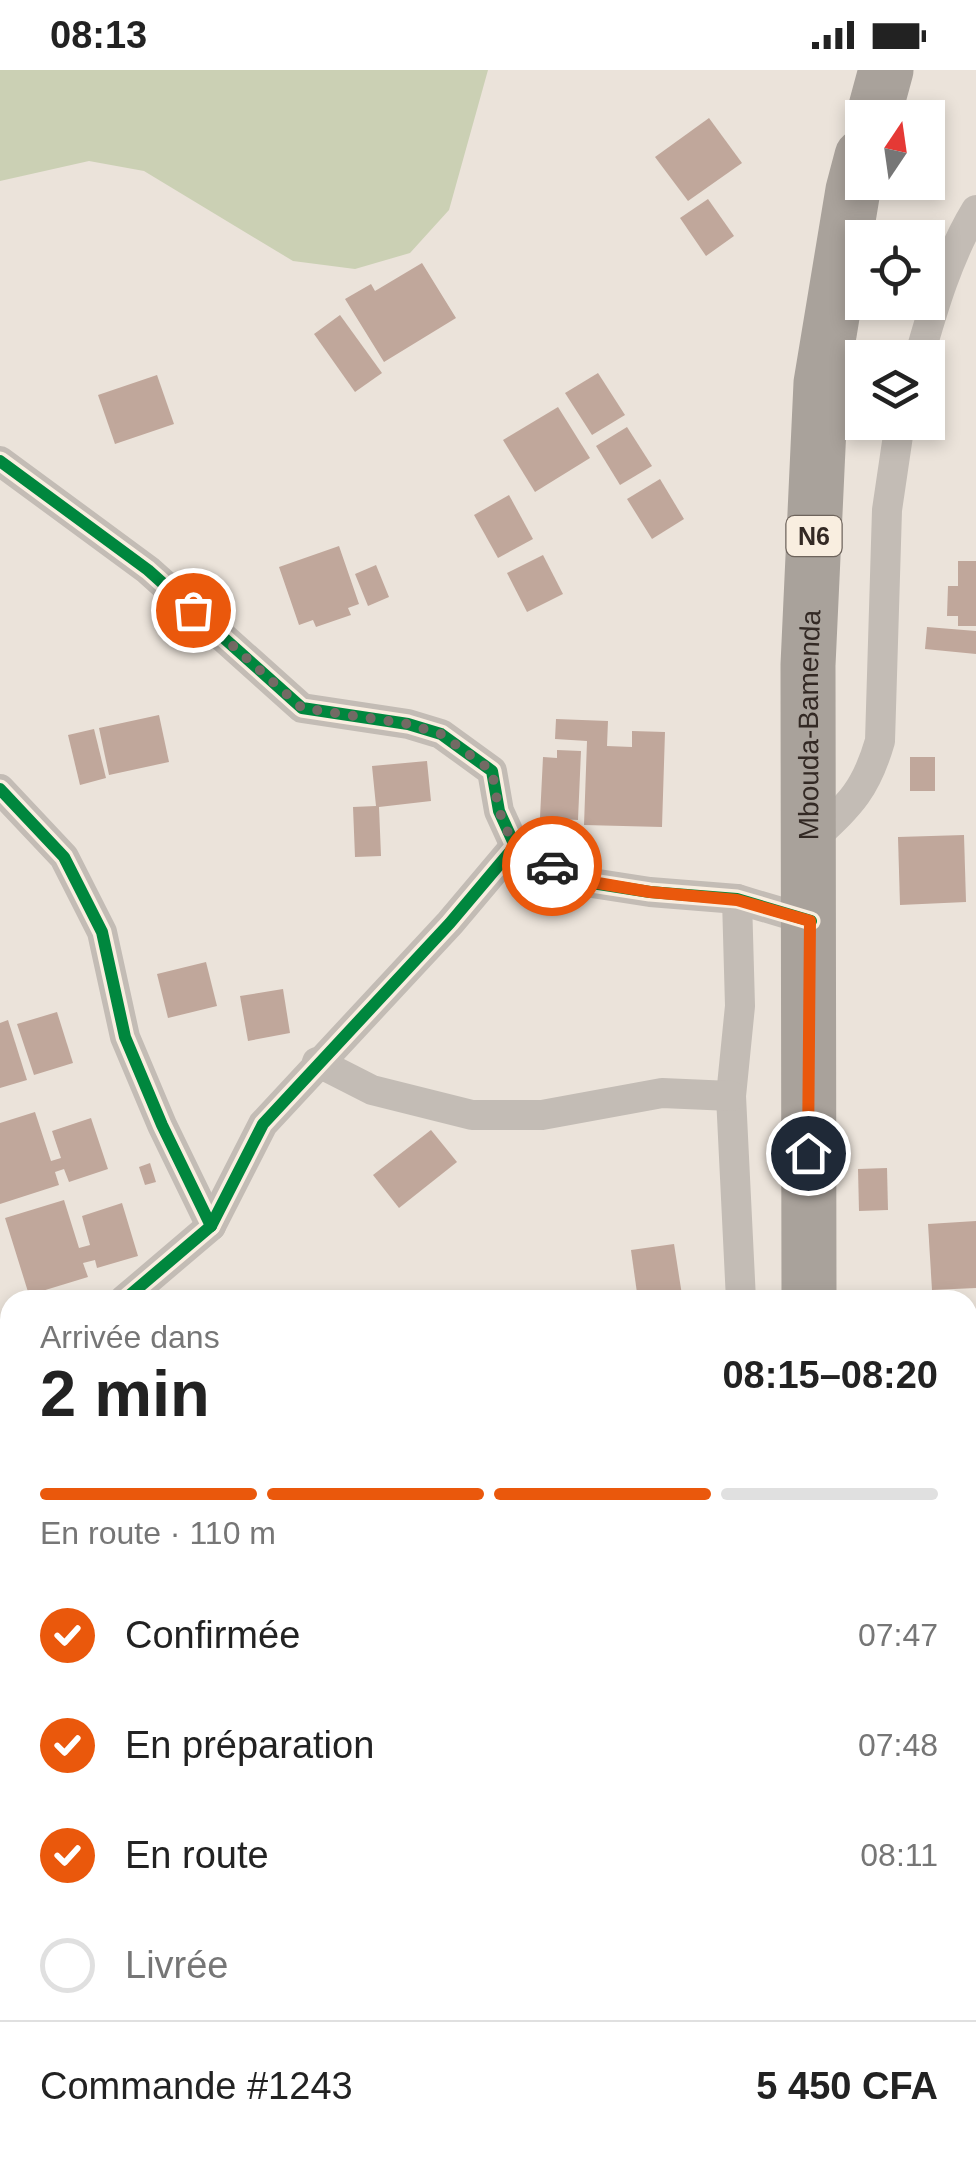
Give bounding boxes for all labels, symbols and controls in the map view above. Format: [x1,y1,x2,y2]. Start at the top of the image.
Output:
text: 08:13 [50,14,147,56]
north arrow [845,100,945,200]
map controls [845,100,945,440]
button: locate [845,220,945,320]
button: layers [845,340,945,440]
road number: N6 [786,516,842,556]
pin [151,568,236,653]
icon: bag [166,583,221,638]
street label: Mbouda-Bamenda [792,609,826,840]
courier [502,816,602,916]
icon: car [525,839,580,894]
pin [766,1111,851,1196]
icon: home [781,1126,836,1181]
text: Arrivée dans [40,1319,220,1355]
text: 08:15–08:20 [722,1354,938,1396]
text: 2 min [40,1357,210,1430]
text: En route · 110 m [40,1515,276,1551]
icon: check [40,1608,95,1663]
text: Confirmée [125,1614,300,1656]
text: 07:47 [858,1617,938,1653]
icon: check [40,1718,95,1773]
text: En préparation [125,1724,374,1766]
text: 07:48 [858,1727,938,1763]
icon: check [40,1828,95,1883]
text: En route [125,1834,269,1876]
text: 08:11 [860,1837,938,1873]
text: Livrée [125,1944,229,1986]
text: Commande #1243 [40,2065,353,2107]
text: 5 450 CFA [756,2065,938,2107]

